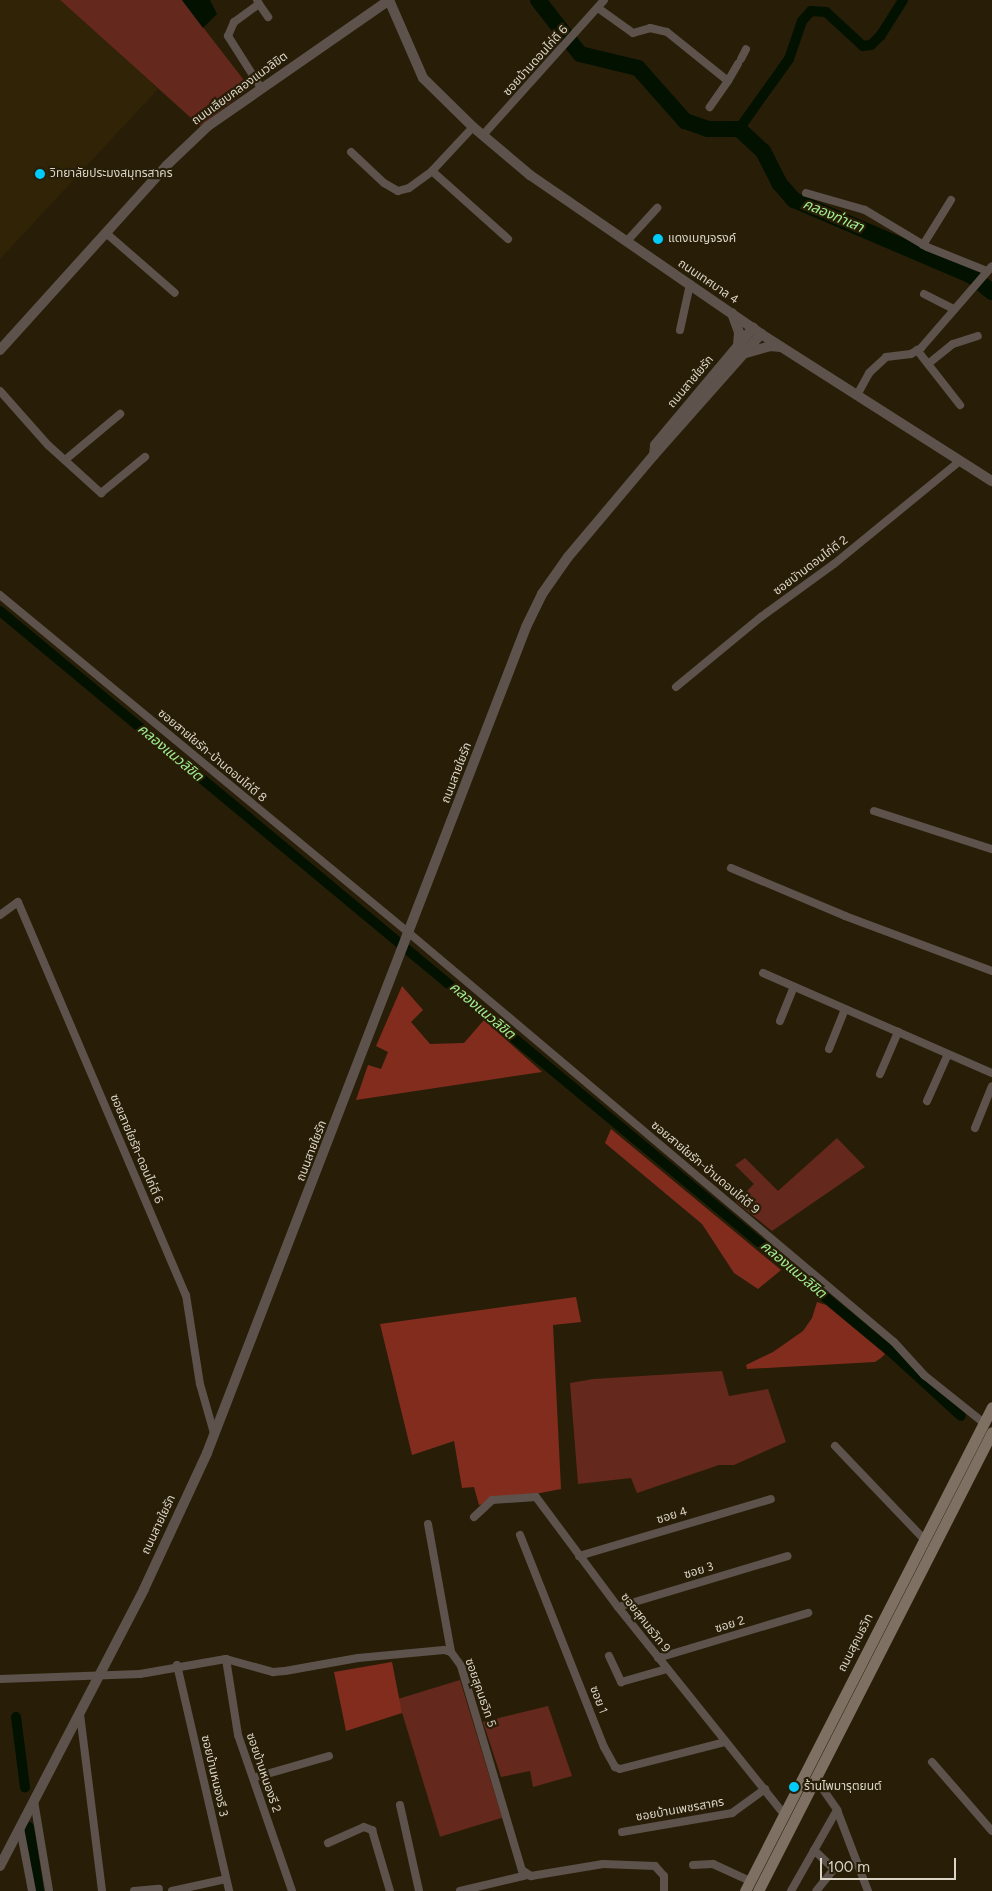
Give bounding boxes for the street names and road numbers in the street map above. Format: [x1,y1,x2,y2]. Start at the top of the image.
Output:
street label: ซอยบ้านดอนไก่ดี 6 [501,23,571,99]
street label: ถนนเลียบคลองแนวลิขิต [189,49,291,129]
street label: ถนนเทศบาล 4 [675,257,741,307]
street label: ถนนสายใยรัก [665,353,717,411]
street label: ซอยบัานดอนไก่ดี 2 [771,533,851,599]
street label: ซอยสายใยรัก-บ้านดอนไก่ดี 8 [155,706,269,806]
street label: ถนนสายใยรัก [439,741,475,805]
street label: ซอยสายใยรัก-ดอนไก่ดี 6 [106,1092,166,1206]
street label: ซอยสายใยรัก-บ้านดอนไก่ดี 9 [648,1118,762,1218]
street label: ถนนสายใยรัก [294,1119,330,1183]
street label: ถนนสายใยรัก [139,1493,179,1557]
street label: ซอย 4 [655,1505,689,1527]
street label: ซอย 3 [682,1560,716,1582]
street label: ซอยสุคนธวิท 9 [617,1590,673,1656]
street label: ถนนสุคนธวิท [835,1612,877,1674]
street label: ซอย 2 [713,1614,747,1636]
street label: ซอยสุคนธวิท 5 [461,1657,499,1729]
street label: ซอย 1 [586,1684,610,1716]
street label: ซอยบ้านหนองรี 2 [243,1731,283,1815]
street label: ซอยบ้านหนองรี 3 [198,1734,230,1818]
street label: ซอยบ้านเพชรสาคร [635,1795,725,1825]

